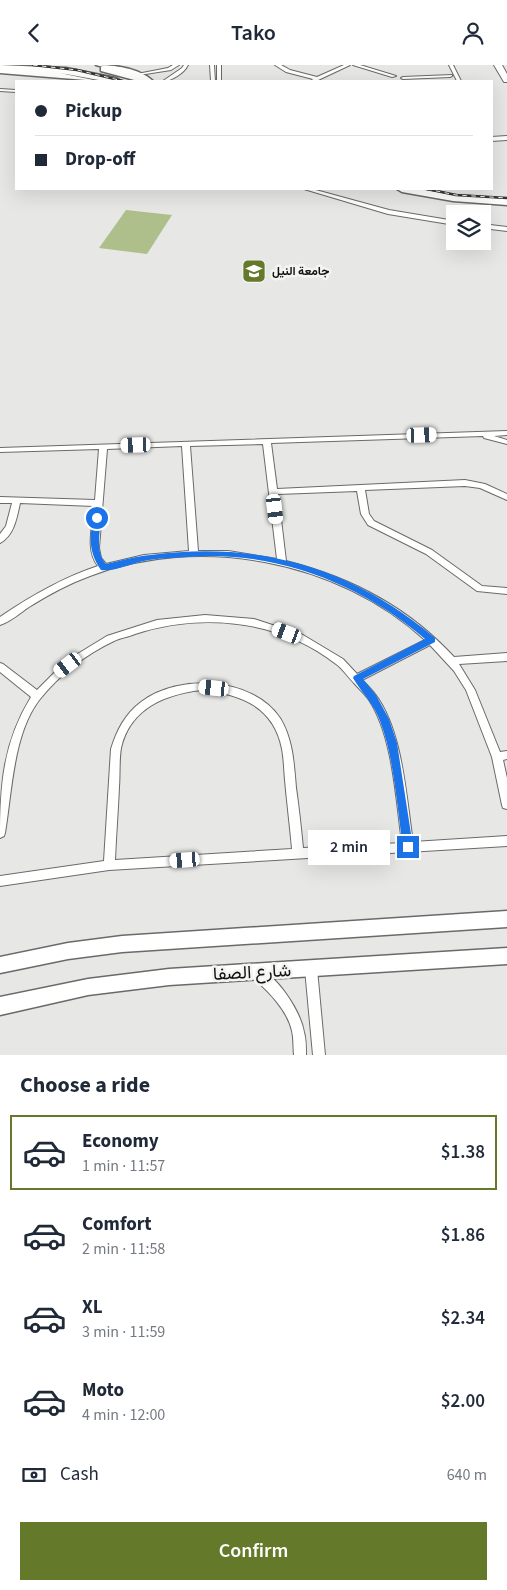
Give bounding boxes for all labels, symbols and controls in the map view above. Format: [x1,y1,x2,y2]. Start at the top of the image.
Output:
text: Tako [231,17,276,49]
icon: back [20,19,48,47]
icon: person [459,19,487,47]
text: Pickup [65,98,122,125]
text: Drop-off [65,146,135,173]
map controls [446,205,491,250]
button: layers [446,205,491,250]
school or university icon: جامعة النيل [241,258,267,284]
place label: جامعة النيل [272,263,329,280]
car [406,427,437,443]
car [120,437,151,453]
car [265,493,284,525]
route start [86,507,108,529]
car [270,621,303,645]
car [51,650,84,680]
car [198,679,229,697]
callout: 2 min [308,829,390,865]
text: 2 min [330,836,368,858]
route end [397,836,419,858]
car [169,851,200,869]
street label: شارع الصفا [212,958,292,987]
text: Choose a ride [20,1069,150,1101]
text: Economy [82,1128,159,1155]
icon: car [22,1130,67,1175]
text: $1.38 [441,1139,485,1166]
text: 1 min · 11:57 [82,1155,165,1177]
text: Comfort [82,1211,152,1238]
icon: car [22,1213,67,1258]
text: $1.86 [441,1222,485,1249]
text: 2 min · 11:58 [82,1238,165,1260]
text: XL [82,1294,103,1321]
icon: car [22,1296,67,1341]
text: $2.34 [441,1305,485,1332]
text: 3 min · 11:59 [82,1321,165,1343]
text: Moto [82,1377,124,1404]
icon: car [22,1379,67,1424]
text: $2.00 [441,1388,485,1415]
text: 4 min · 12:00 [82,1404,165,1426]
icon: cash [20,1461,48,1489]
text: Cash [60,1461,99,1488]
text: 640 m [447,1464,487,1486]
button: Confirm [20,1522,487,1580]

